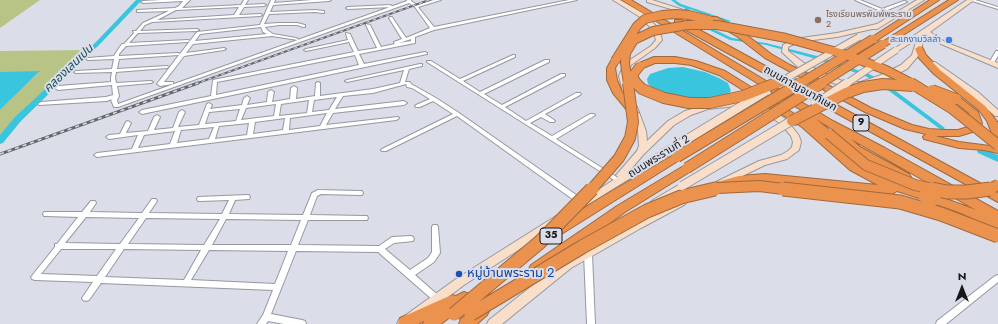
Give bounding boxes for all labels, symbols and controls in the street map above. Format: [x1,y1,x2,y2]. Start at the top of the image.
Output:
place label: โรงเรียนพรพิมพ์พระราม 2 [826,10,912,31]
marker: โรงเรียนพรพิมพ์พระราม 2 [813,15,823,25]
place label: สะแกงามวิลล่า [890,35,941,45]
marker: สะแกงามวิลล่า [944,35,954,45]
water label: คลองเลนเปน [41,42,97,96]
street label: ถนนกาญจนาภิเษก [761,63,839,115]
road number: 9 [853,115,869,131]
street label: ถนนพระรามที่ 2 [626,133,692,181]
road number: 35 [540,228,562,244]
place label: หมู่บ้านพระราม 2 [467,266,554,282]
north arrow [942,268,982,308]
text: N [958,268,966,284]
marker: หมู่บ้านพระราม 2 [454,269,464,279]

